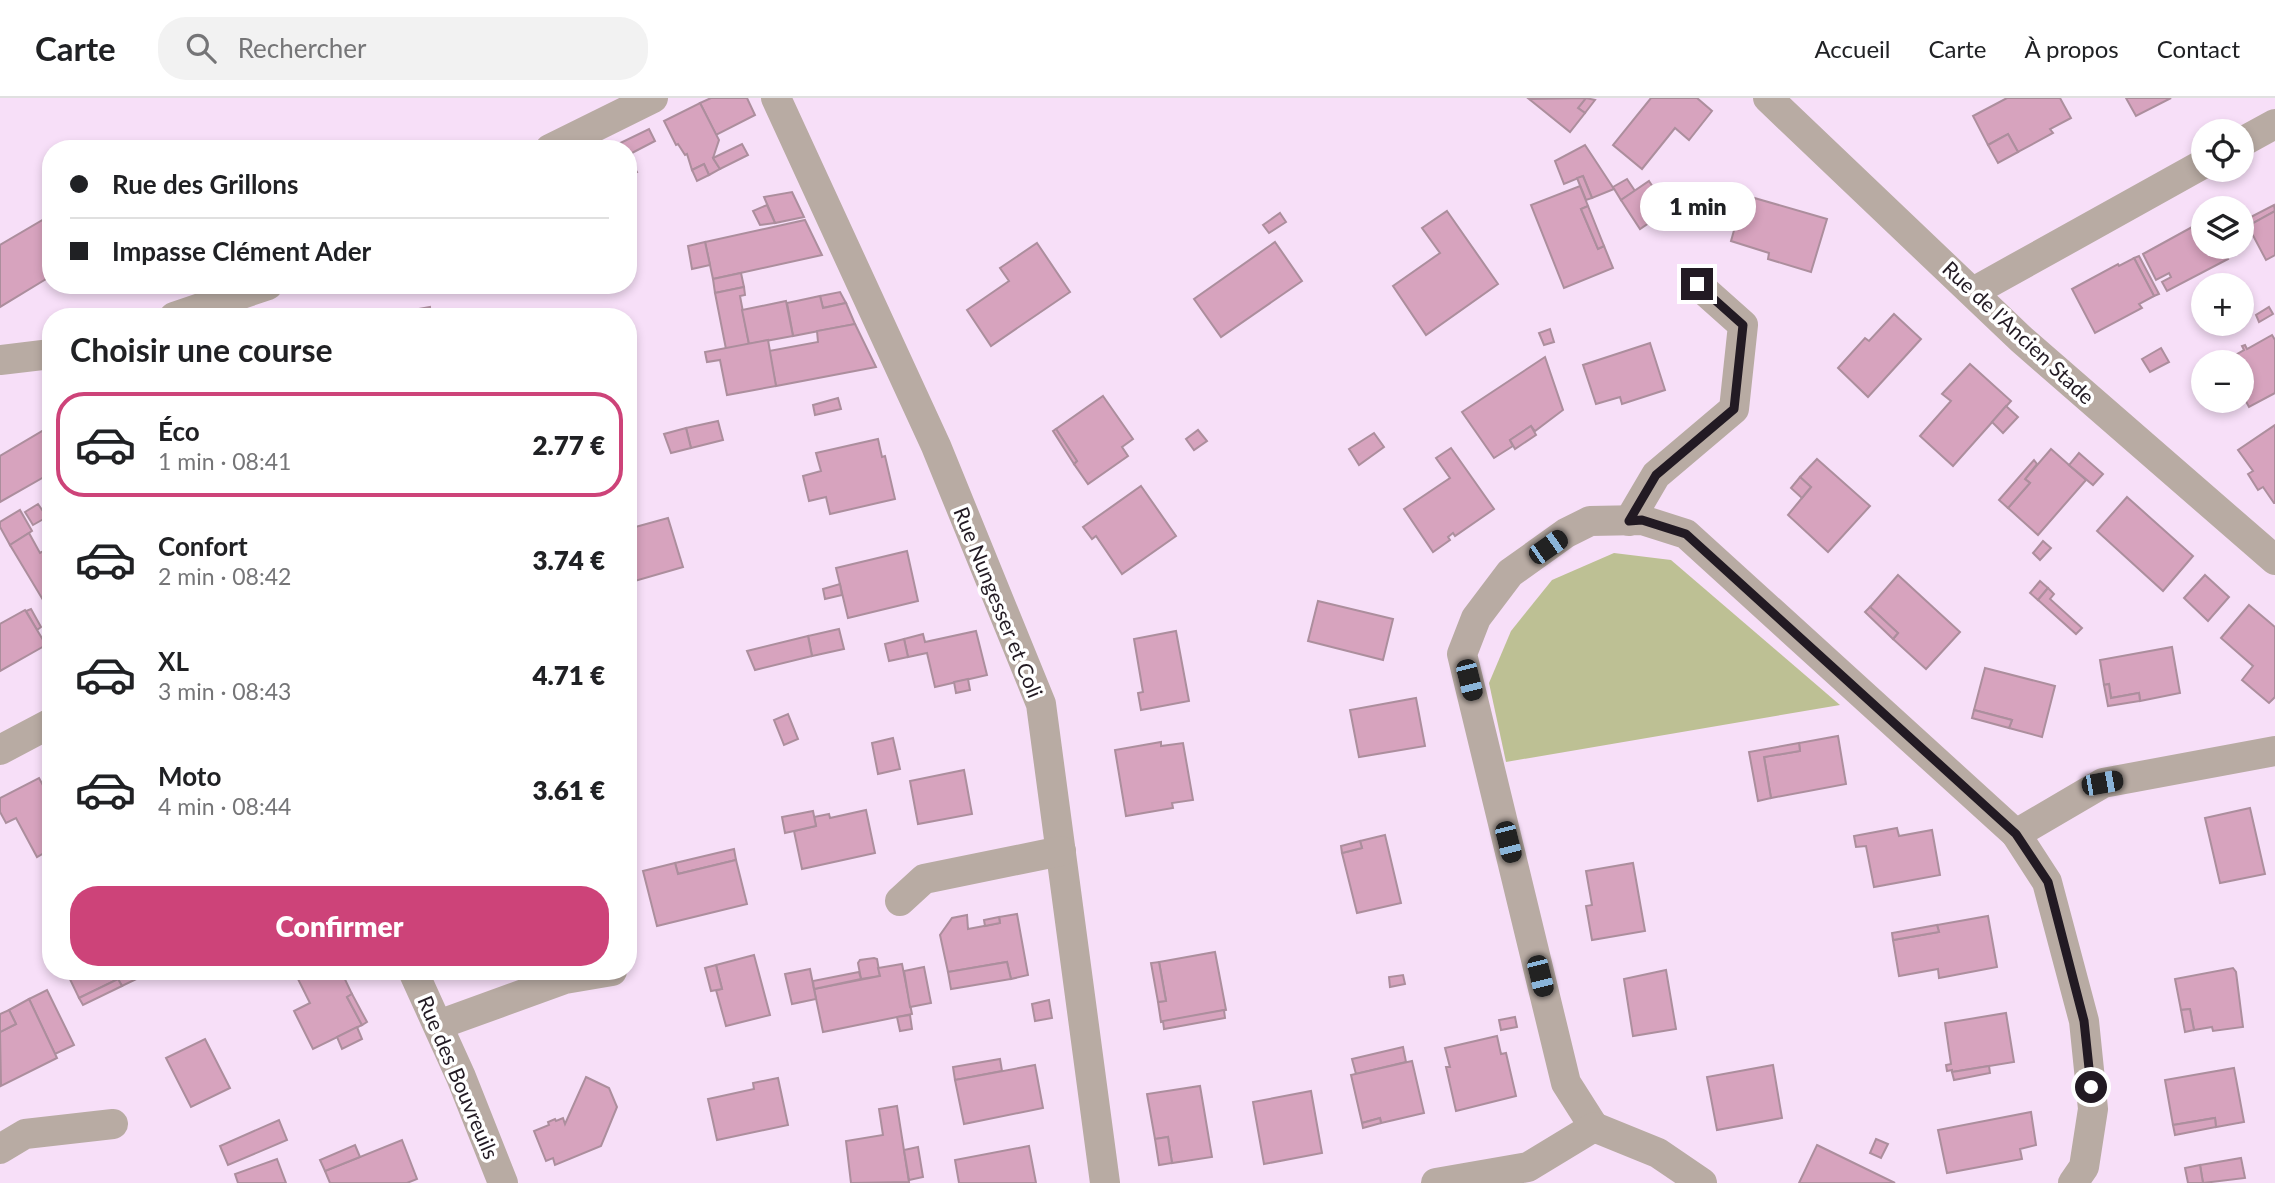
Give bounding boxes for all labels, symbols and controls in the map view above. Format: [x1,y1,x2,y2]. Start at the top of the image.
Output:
search box [158,17,648,80]
text: Carte [35,28,116,68]
icon: search [182,29,220,67]
text: Rechercher [238,32,367,64]
text: Accueil [1814,34,1890,63]
text: Carte [1928,34,1986,63]
text: À propos [2024,34,2119,63]
text: Contact [2157,34,2240,63]
map controls [2191,119,2254,413]
button: locate [2191,119,2254,182]
text: Rue des Grillons [112,168,298,200]
callout: 1 min [1639,183,1755,232]
text: 1 min [1669,192,1727,220]
button: layers [2191,196,2254,259]
text: Impasse Clément Ader [112,235,371,267]
street label: Rue de l’Ancien Stade [1938,255,2100,409]
route end [1681,268,1713,300]
button: + [2191,273,2254,336]
text: Choisir une course [70,330,333,369]
button: − [2191,350,2254,413]
icon: car [74,413,137,476]
text: Éco [158,415,200,447]
text: 2.77 € [532,429,605,461]
text: 1 min · 08:41 [158,447,291,475]
street label: Rue Nungesser et Coli [949,503,1049,701]
car [1525,526,1572,568]
icon: car [74,528,137,591]
text: Confort [158,530,248,562]
text: 3.74 € [532,544,605,576]
text: 2 min · 08:42 [158,562,291,590]
icon: car [74,643,137,706]
text: XL [158,645,189,677]
car [1454,657,1485,703]
text: 4.71 € [532,659,605,691]
text: 3 min · 08:43 [158,677,291,705]
icon: car [74,758,137,821]
text: Moto [158,760,221,792]
car [2080,769,2125,797]
text: 3.61 € [532,774,605,806]
text: 4 min · 08:44 [158,792,291,820]
car [1493,819,1524,865]
button: Confirmer [70,886,609,966]
car [1525,953,1556,999]
street label: Rue des Bouvreuils [413,991,505,1163]
route start [2075,1071,2107,1103]

